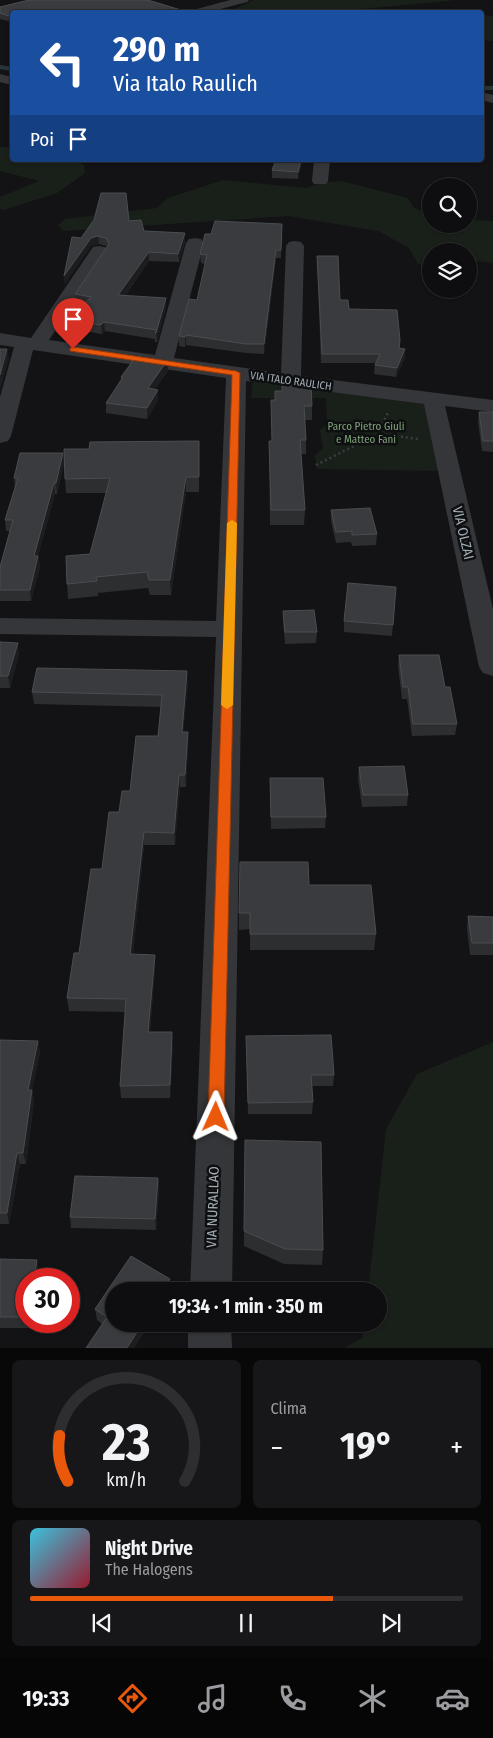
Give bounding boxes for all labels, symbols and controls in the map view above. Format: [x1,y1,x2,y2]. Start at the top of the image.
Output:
text: 290 m [113,28,200,70]
icon: left [30,30,95,95]
text: Via Italo Raulich [113,70,258,97]
icon: arrive [64,125,92,153]
text: Poi [30,128,54,151]
map controls [422,178,477,298]
button: search [422,178,477,233]
button: layers [422,243,477,298]
pin [52,298,94,349]
icon: arrive [59,305,87,333]
street label: VIA ITALO RAULICH [249,369,333,393]
park label: Parco Pietro Giuli e Matteo Fani [328,420,405,446]
street label: VIA OLZAI [449,505,477,561]
position arrow [189,1090,241,1142]
street label: VIA NURALLAO [203,1166,223,1248]
speed limit sign: 30 [15,1268,80,1333]
text: 19:34 · 1 min · 350 m [169,1295,323,1318]
text: Clima [271,1399,307,1418]
text: 23 [101,1411,151,1474]
text: 19° [340,1423,393,1469]
text: − [271,1431,283,1464]
text: + [450,1431,463,1464]
text: km/h [106,1469,146,1491]
text: Night Drive [105,1537,193,1560]
text: The Halogens [105,1560,193,1579]
icon: previous [88,1609,116,1637]
icon: pause [232,1609,260,1637]
icon: next [377,1609,405,1637]
icon: directions [115,1681,150,1716]
icon: music [195,1681,230,1716]
icon: phone [275,1681,310,1716]
icon: climate [355,1681,390,1716]
icon: car [435,1681,470,1716]
text: 19:33 [23,1685,69,1712]

